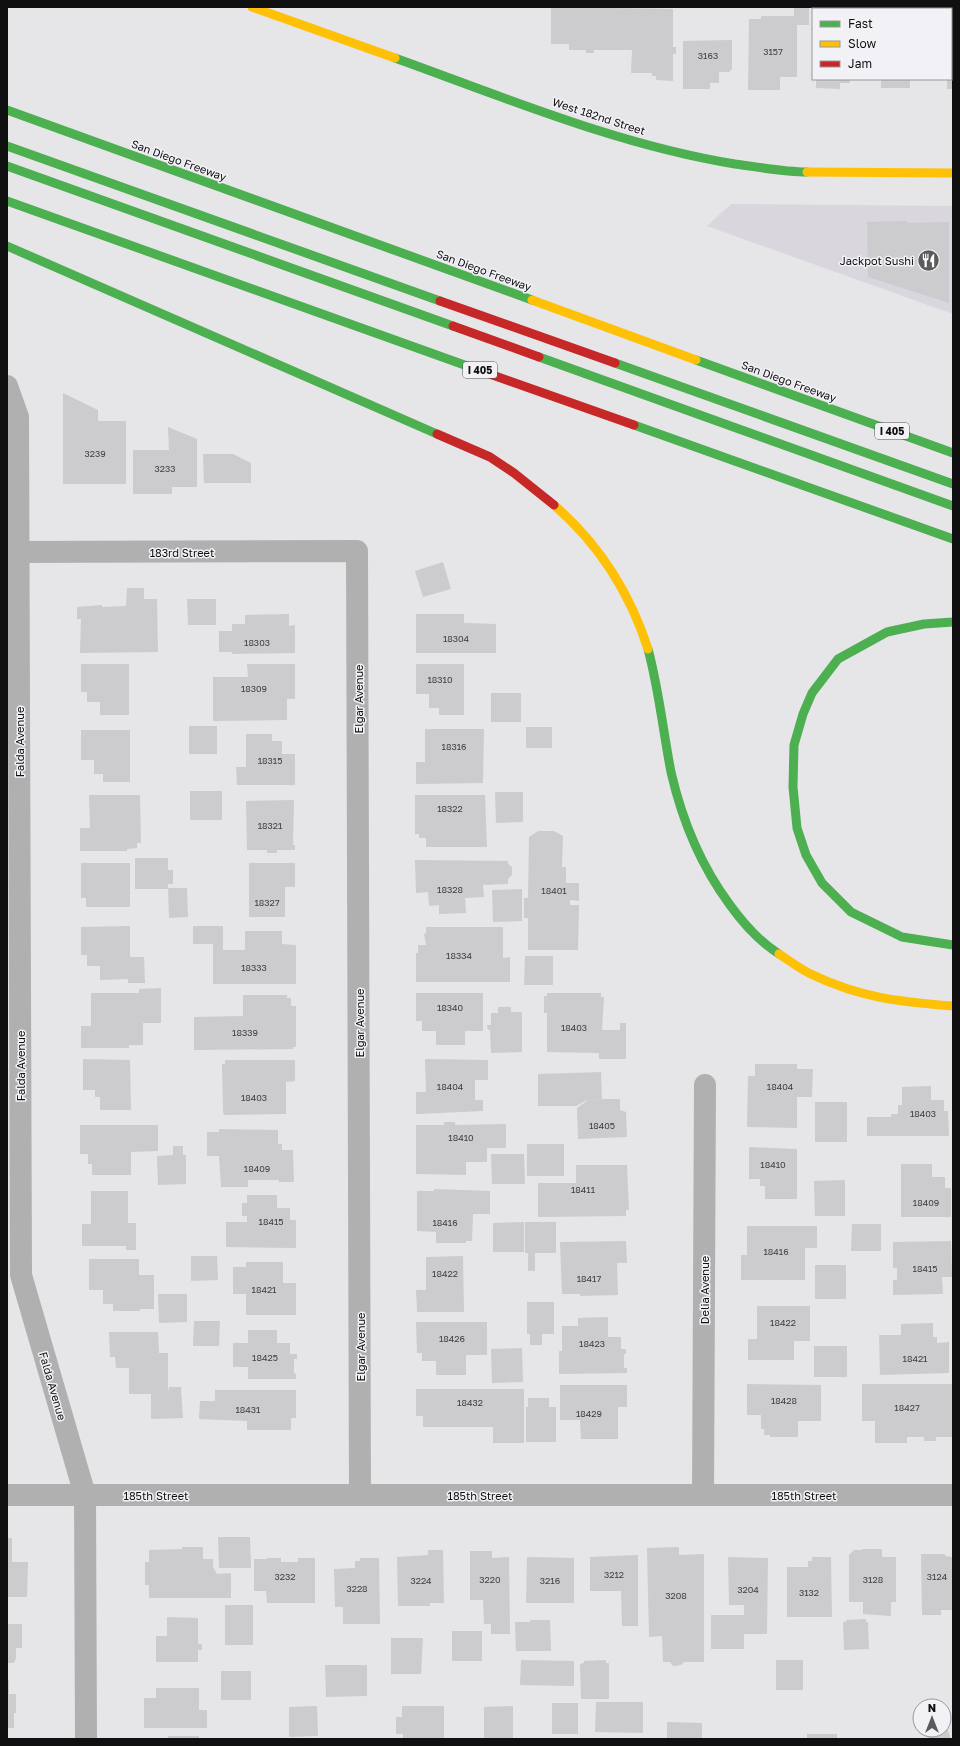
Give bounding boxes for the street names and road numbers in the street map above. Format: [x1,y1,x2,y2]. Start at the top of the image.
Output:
street label: West 182nd Street [551,95,647,137]
street label: San Diego Freeway [130,137,228,183]
street label: San Diego Freeway [435,247,533,293]
street label: San Diego Freeway [740,358,838,404]
road number: I 405 [463,362,497,378]
road number: I 405 [875,423,909,439]
street label: 183rd Street [150,546,214,559]
street label: Elgar Avenue [352,665,365,733]
street label: Falda Avenue [13,707,26,777]
street label: Elgar Avenue [353,989,366,1057]
street label: Falda Avenue [14,1031,27,1101]
street label: Delia Avenue [698,1256,711,1324]
street label: Elgar Avenue [354,1313,367,1381]
street label: Falda Avenue [37,1350,69,1422]
street label: 185th Street [124,1489,188,1502]
street label: 185th Street [448,1489,512,1502]
street label: 185th Street [772,1489,836,1502]

